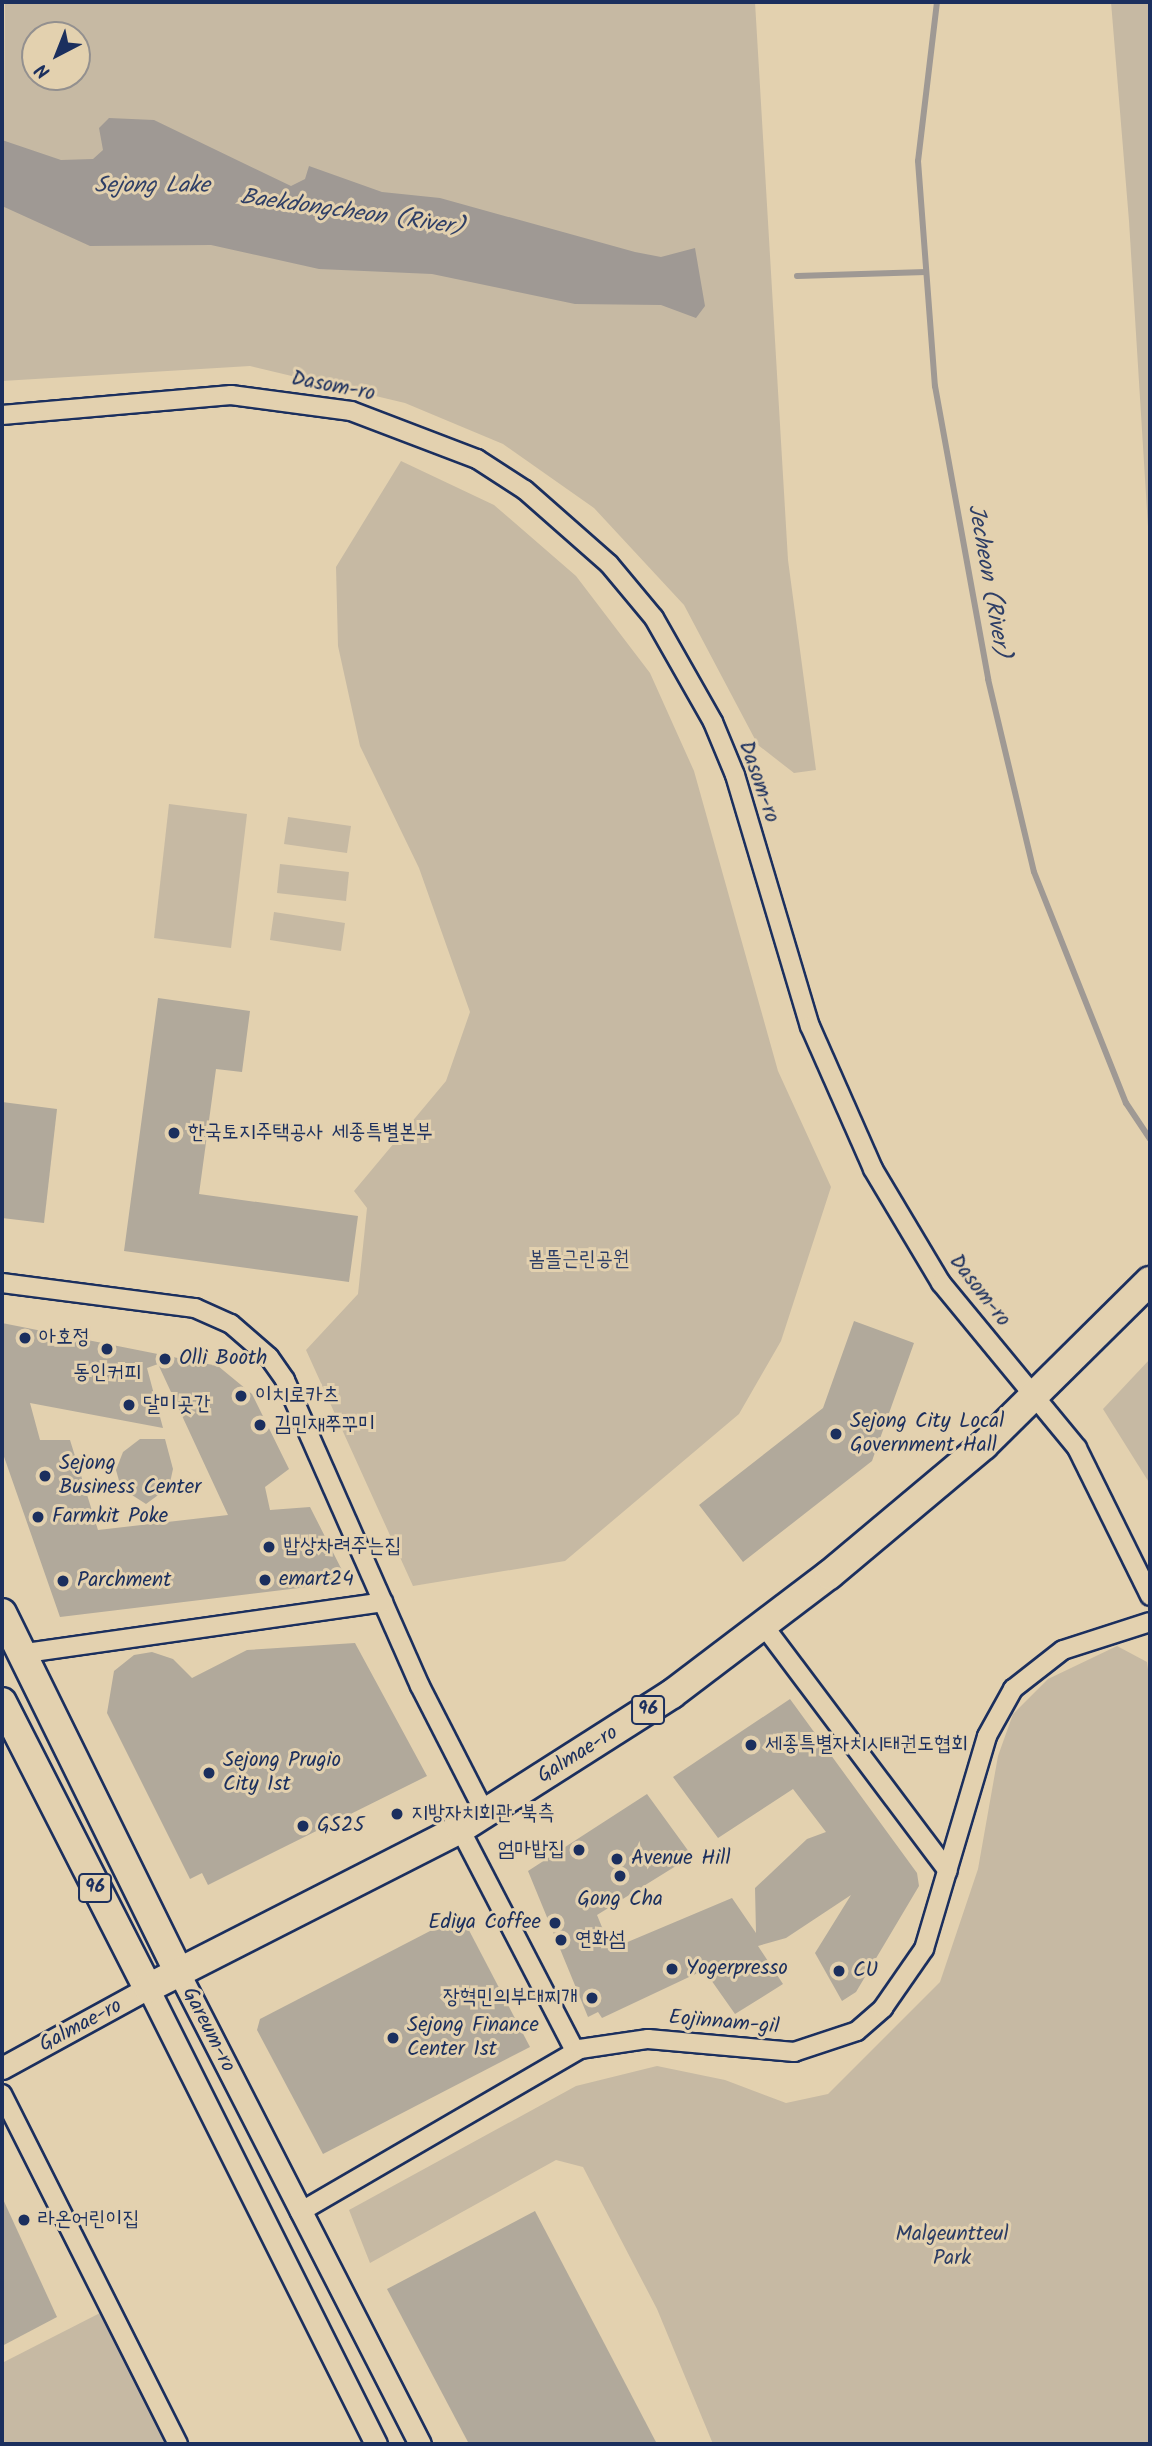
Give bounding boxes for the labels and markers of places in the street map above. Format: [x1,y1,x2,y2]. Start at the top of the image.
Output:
place label: 한국토지주택공사 세종특별본부 [188,1120,433,1146]
marker: 한국토지주택공사 세종특별본부 [166,1125,182,1141]
place label: 아호정 [39,1325,90,1351]
marker: 아호정 [17,1330,33,1346]
marker: 동인커피 [99,1341,115,1357]
place label: Olli Booth [179,1346,267,1372]
marker: Olli Booth [157,1351,173,1367]
place label: 동인커피 [73,1360,141,1386]
place label: 이치로카츠 [255,1383,339,1409]
marker: 이치로카츠 [233,1388,249,1404]
place label: 달미곳간 [143,1392,211,1418]
marker: 달미곳간 [121,1397,137,1413]
place label: Sejong City Local Government Hall [850,1409,1004,1459]
place label: 김민재쭈꾸미 [274,1412,375,1438]
marker: 김민재쭈꾸미 [252,1417,268,1433]
marker: Sejong City Local Government Hall [828,1426,844,1442]
place label: Sejong Business Center [59,1451,201,1501]
marker: Sejong Business Center [37,1468,53,1484]
place label: Farmkit Poke [52,1504,168,1530]
marker: Farmkit Poke [30,1509,46,1525]
place label: 밥상차려주는집 [283,1534,401,1560]
marker: 밥상차려주는집 [261,1539,277,1555]
place label: emart24 [279,1567,354,1593]
place label: Parchment [77,1568,171,1594]
marker: emart24 [257,1572,273,1588]
marker: Parchment [55,1573,71,1589]
place label: 세종특별자치시태권도협회 [765,1732,968,1758]
marker: 세종특별자치시태권도협회 [743,1737,759,1753]
place label: Sejong Prugio City 1st [223,1748,341,1798]
marker: Sejong Prugio City 1st [201,1765,217,1781]
place label: 지방자치회관 북측 [411,1801,555,1827]
marker: 지방자치회관 북측 [389,1806,405,1822]
place label: GS25 [317,1813,364,1839]
marker: GS25 [295,1818,311,1834]
place label: 엄마밥집 [497,1837,565,1863]
marker: 엄마밥집 [571,1842,587,1858]
place label: Avenue Hill [631,1846,731,1872]
marker: Avenue Hill [609,1851,625,1867]
marker: Gong Cha [612,1868,628,1884]
place label: Gong Cha [577,1887,663,1913]
place label: Ediya Coffee [428,1910,541,1936]
marker: Ediya Coffee [547,1915,563,1931]
place label: 연화섬 [575,1927,626,1953]
marker: 연화섬 [553,1932,569,1948]
place label: Yogerpresso [686,1956,788,1982]
place label: CU [853,1958,878,1984]
marker: Yogerpresso [664,1961,680,1977]
marker: CU [831,1963,847,1979]
place label: 장혁민의부대찌개 [443,1985,578,2011]
marker: 장혁민의부대찌개 [584,1990,600,2006]
place label: Sejong Finance Center 1st [407,2013,539,2063]
marker: Sejong Finance Center 1st [385,2030,401,2046]
place label: 라온어린이집 [38,2207,139,2233]
marker: 라온어린이집 [16,2212,32,2228]

